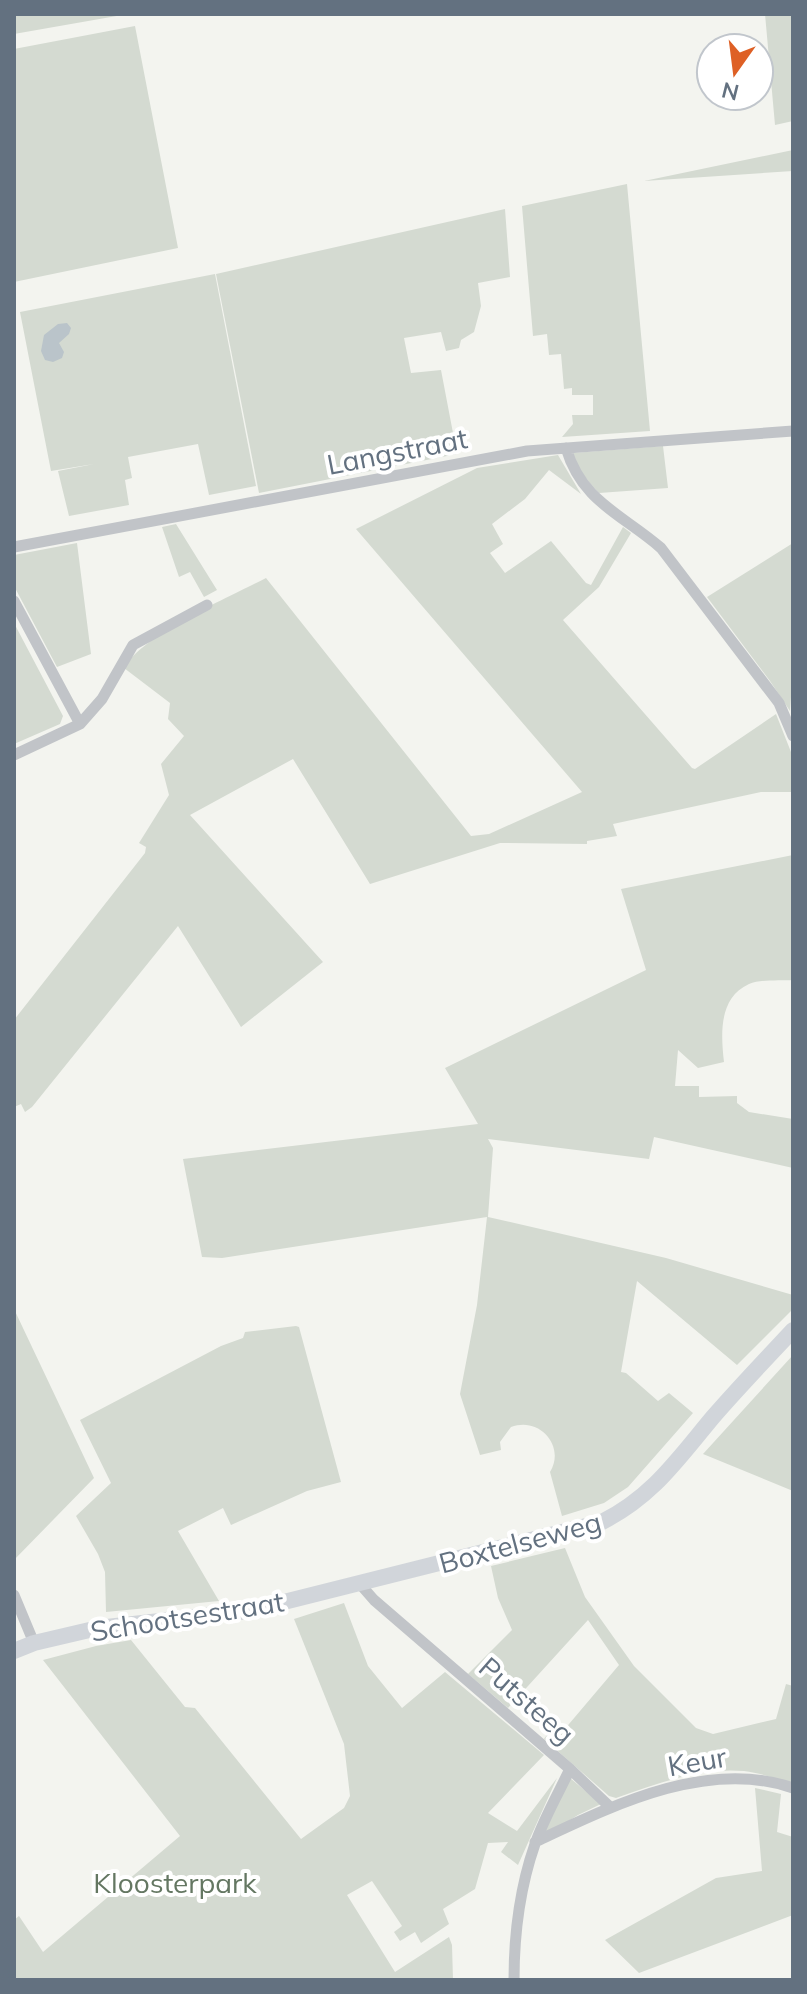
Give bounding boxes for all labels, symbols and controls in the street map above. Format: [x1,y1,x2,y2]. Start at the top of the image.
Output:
north arrow [695,32,775,112]
text: N [719,76,742,107]
street label: Langstraat [324,420,470,482]
street label: Boxtelseweg [435,1504,605,1580]
street label: Schootsestraat [88,1583,286,1649]
street label: Putsteeg [472,1649,582,1751]
street label: Keur [665,1739,730,1783]
park label: Kloosterpark [93,1865,257,1900]

